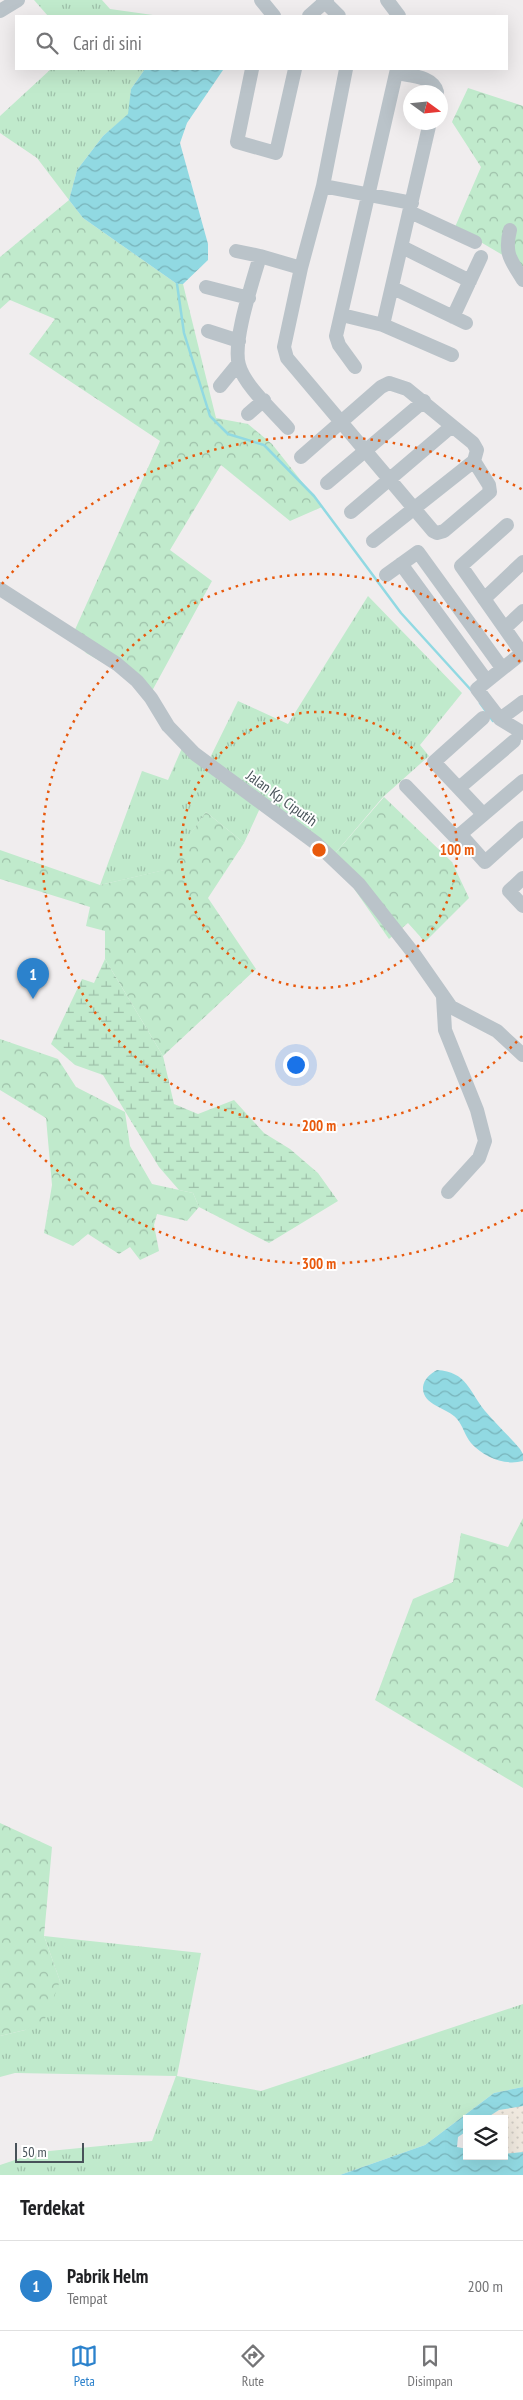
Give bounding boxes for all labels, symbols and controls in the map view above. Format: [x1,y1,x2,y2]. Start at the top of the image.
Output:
search box [15,15,508,70]
icon: search [33,29,61,57]
text: Cari di sini [73,31,142,55]
north arrow [403,85,448,130]
street label: Jalan Kp Ciputih [242,765,321,830]
text: 100 m [440,840,474,859]
centre of rings [310,841,328,859]
pin: 1 [17,958,49,999]
your location [283,1052,309,1078]
text: 200 m [302,1116,336,1135]
text: 300 m [302,1254,336,1273]
map controls [463,2115,508,2160]
button: layers [463,2115,508,2160]
scale bar [15,2140,84,2163]
text: 50 m [22,2143,47,2161]
text: Terdekat [20,2194,85,2221]
text: Pabrik Helm [67,2264,148,2288]
text: 1 [32,2276,40,2296]
text: 200 m [468,2276,503,2296]
text: Tempat [67,2288,107,2308]
tab: Peta [70,2342,98,2390]
tab: Rute [239,2342,267,2390]
tab: Disimpan [408,2342,453,2390]

